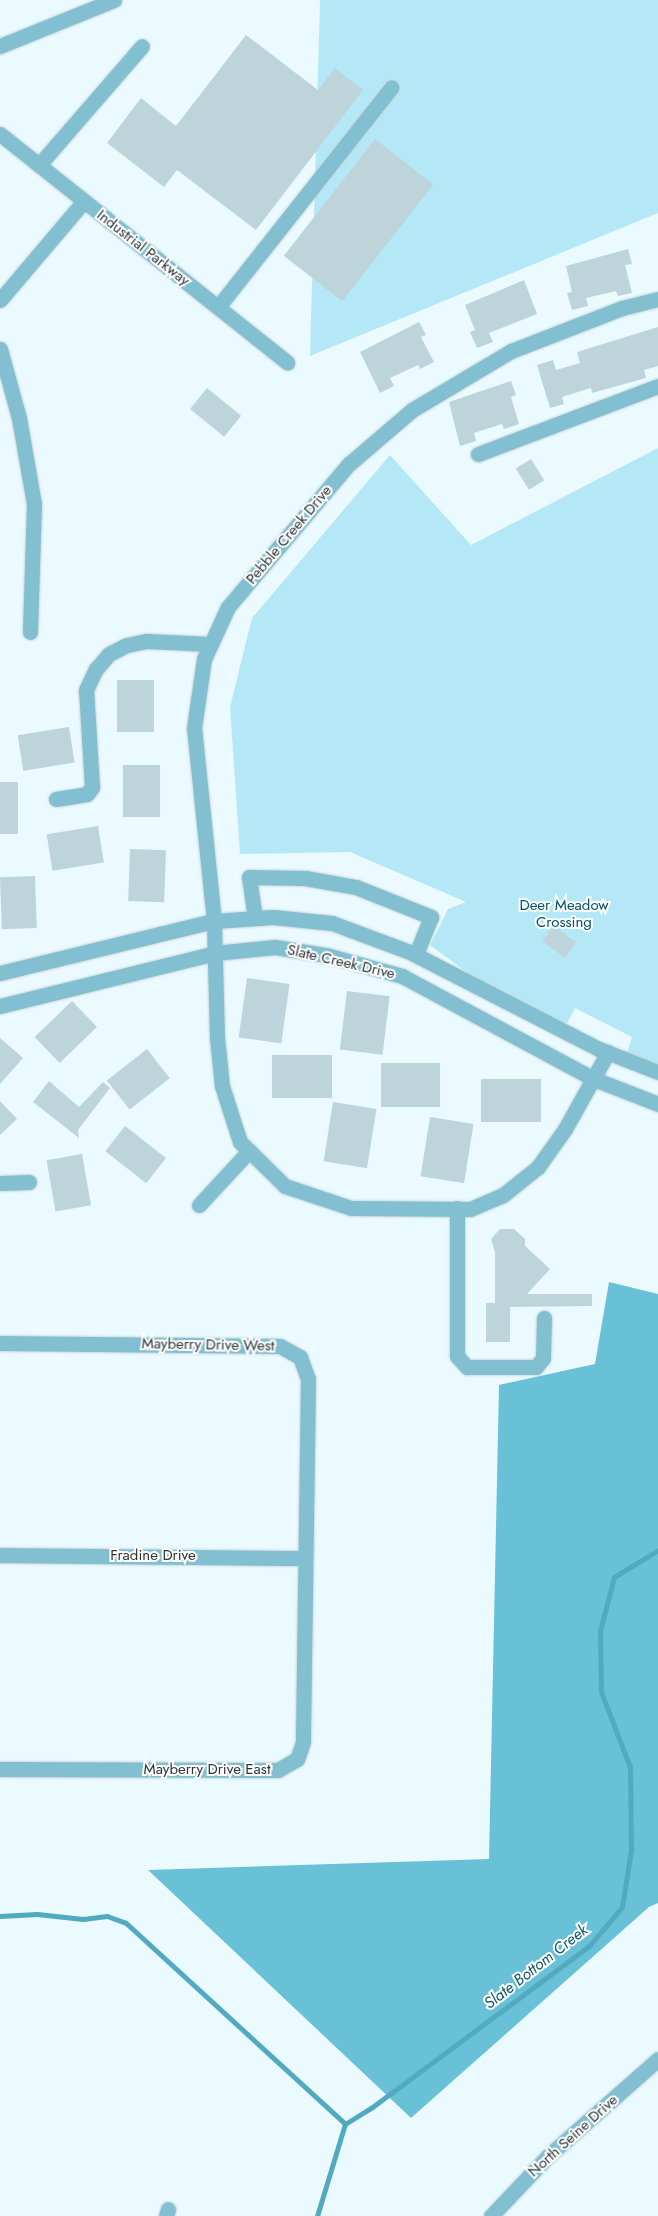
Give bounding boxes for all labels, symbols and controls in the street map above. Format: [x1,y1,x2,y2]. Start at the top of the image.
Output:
street label: Industrial Parkway [93,206,193,290]
street label: Pebble Creek Drive [242,482,336,588]
park label: Deer Meadow Crossing [519,896,609,931]
street label: Slate Creek Drive [285,941,397,983]
street label: Mayberry Drive West [141,1335,275,1355]
street label: Fradine Drive [110,1547,196,1565]
street label: Mayberry Drive East [144,1761,270,1779]
water label: Slate Bottom Creek [480,1921,592,2013]
street label: North Seine Drive [525,2091,621,2181]

